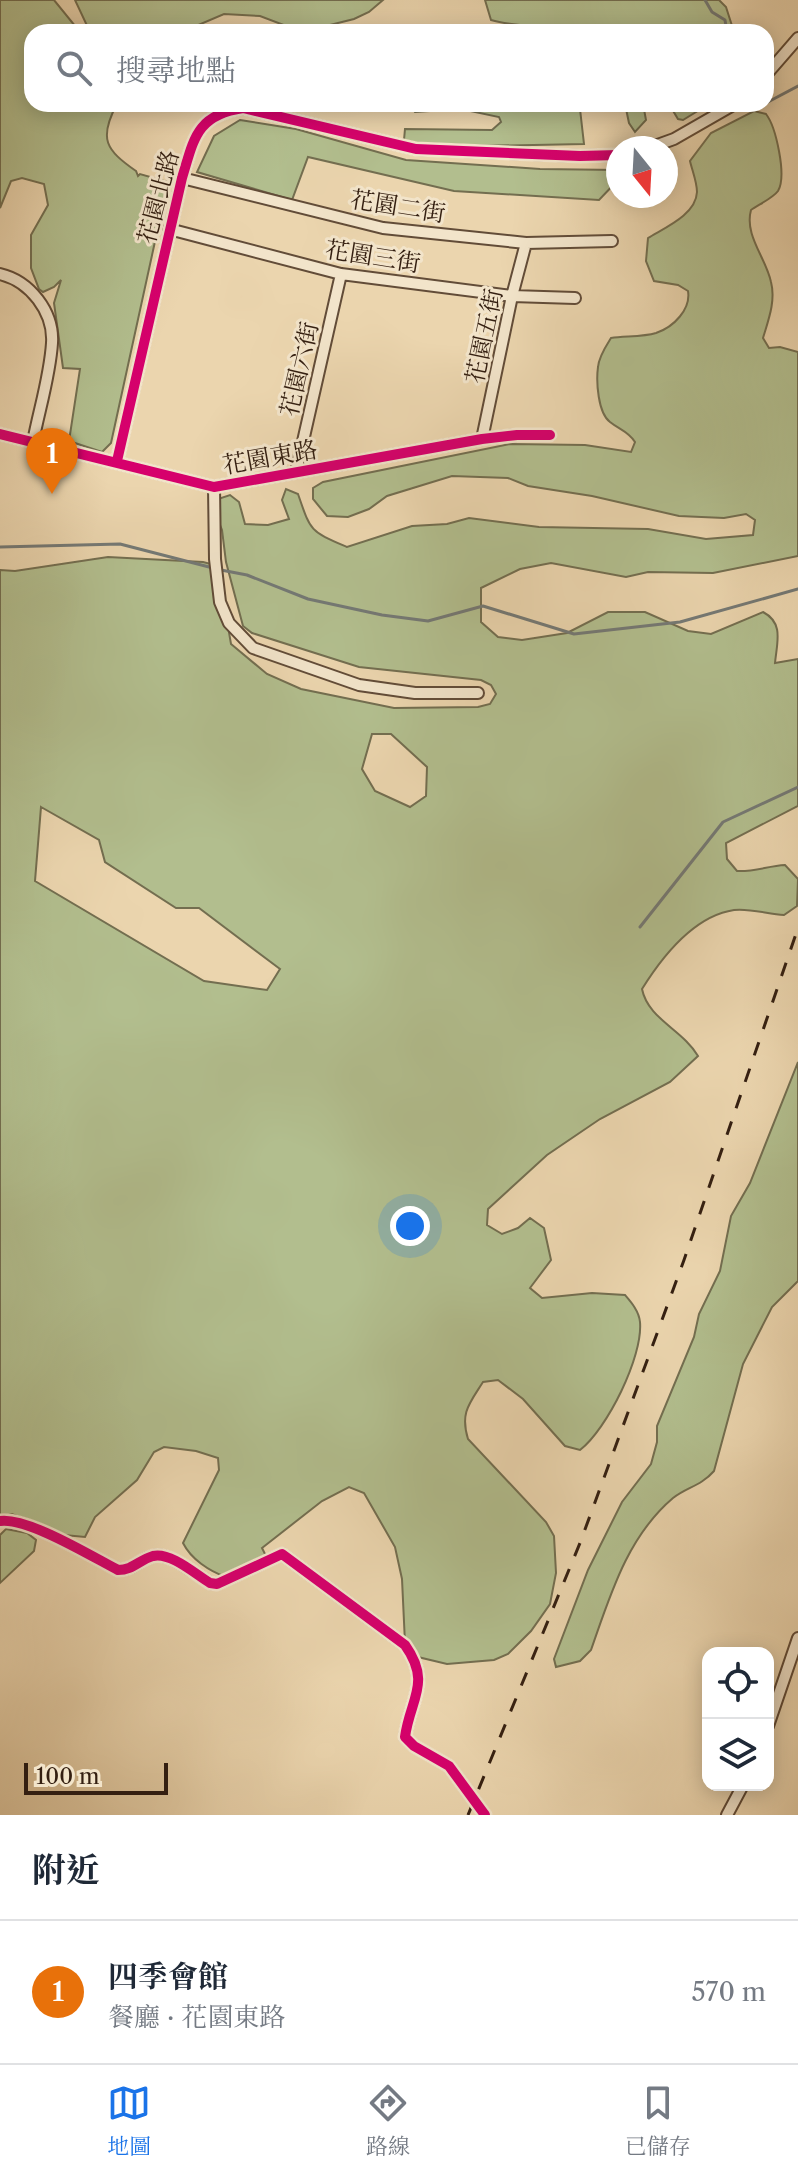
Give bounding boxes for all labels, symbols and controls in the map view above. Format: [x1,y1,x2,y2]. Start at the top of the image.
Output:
search box [24,24,774,112]
icon: search [52,46,96,90]
text: 搜尋地點 [116,52,236,89]
north arrow [606,136,678,208]
street label: 花園北路 [132,147,184,247]
street label: 花園二街 [348,184,448,228]
street label: 花園三街 [323,234,423,278]
street label: 花園五街 [460,286,508,386]
street label: 花園六街 [274,319,324,419]
pin: 1 [26,428,78,494]
street label: 花園東路 [220,434,320,480]
your location [390,1206,430,1246]
map controls [702,1647,774,1791]
button: locate [702,1647,774,1719]
button: layers [702,1719,774,1791]
scale bar [24,1759,168,1795]
text: 100 m [36,1763,99,1790]
text: 附近 [32,1849,100,1891]
text: 四季會館 [108,1958,228,1995]
text: 1 [52,1976,64,2008]
text: 570 m [691,1976,766,2008]
text: 餐廳 · 花園東路 [108,2001,285,2033]
tab: 地圖 [107,2081,151,2160]
tab: 路線 [366,2081,410,2160]
tab: 已儲存 [625,2081,691,2160]

